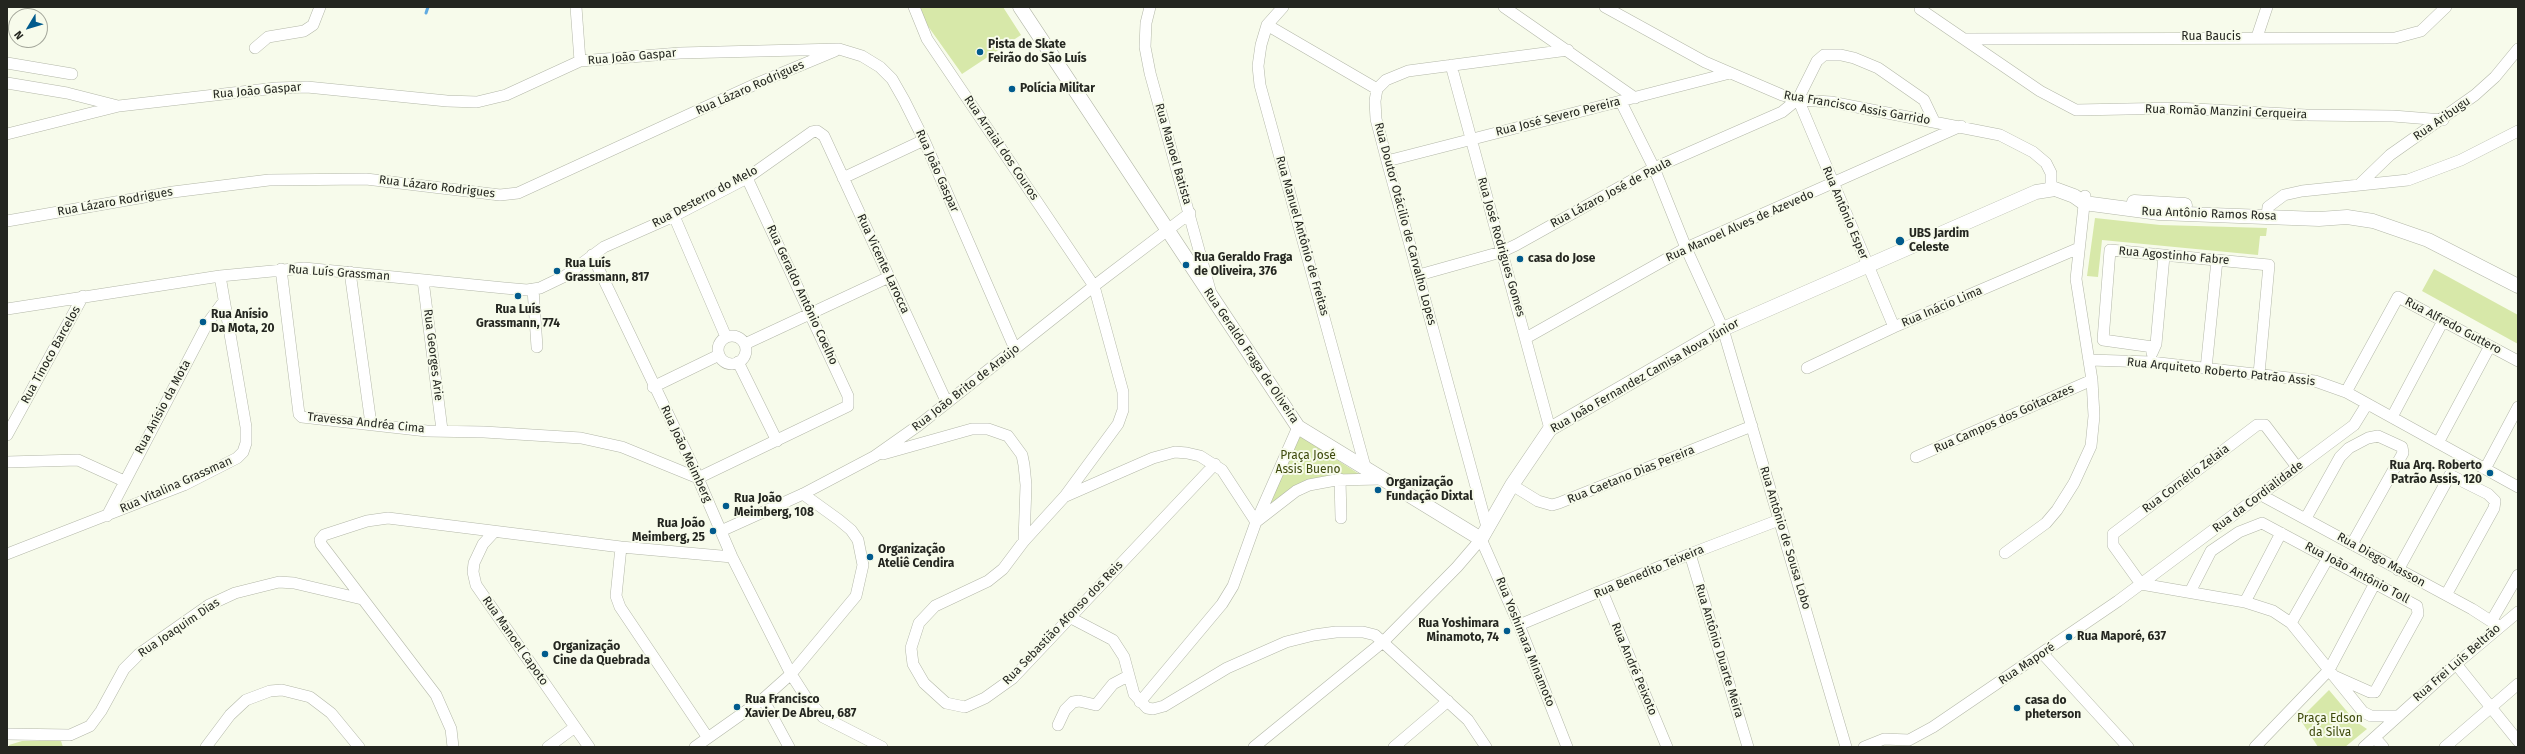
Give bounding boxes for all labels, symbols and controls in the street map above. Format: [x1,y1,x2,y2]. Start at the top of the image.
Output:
north arrow [8,8,48,48]
text: N [12,28,26,42]
street label: Rua Baucis [2181,30,2241,44]
place label: Pista de Skate Feirão do São Luís [988,38,1087,66]
street label: Rua João Gaspar [587,46,677,68]
marker: Pista de Skate Feirão do São Luís [975,47,985,57]
street label: Rua Lázaro Rodrigues [694,58,806,118]
street label: Rua João Gaspar [212,80,302,102]
place label: Polícia Militar [1020,82,1095,96]
marker: Polícia Militar [1007,84,1017,94]
street label: Rua Francisco Assis Garrido [1783,88,1931,128]
street label: Rua Arraial dos Couros [961,93,1041,203]
street label: Rua Aribugu [2411,94,2473,144]
street label: Rua José Severo Pereira [1494,95,1622,139]
street label: Rua Manoel Batista [1152,102,1194,206]
street label: Rua Romão Manzini Cerqueira [2145,102,2307,122]
street label: Rua Doutor Otácilio de Carvalho Lopes [1371,121,1439,327]
street label: Rua João Gaspar [912,127,962,215]
street label: Rua Manuel Antônio de Freitas [1272,154,1332,318]
street label: Rua Lázaro José de Paula [1548,155,1674,231]
street label: Rua Desterro do Melo [650,163,760,231]
street label: Rua Antônio Esper [1819,164,1871,262]
street label: Rua Lázaro Rodrigues [378,173,496,201]
street label: Rua José Rodrigues Gomes [1474,175,1528,319]
street label: Rua Lázaro Rodrigues [56,185,174,219]
street label: Rua Manoel Alves de Azevedo [1664,187,1816,265]
street label: Rua Antônio Ramos Rosa [2141,204,2277,224]
street label: Rua Vicente Larocca [854,212,912,316]
street label: Rua Geraldo Antônio Coelho [763,223,841,367]
place label: UBS Jardim Celeste [1909,227,1969,255]
marker: UBS Jardim Celeste [1894,235,1906,247]
street label: Rua Agostinho Fabre [2118,244,2230,268]
place label: Rua Geraldo Fraga de Oliveira, 376 [1194,251,1293,279]
place label: casa do Jose [1528,252,1595,266]
marker: casa do Jose [1515,254,1525,264]
place label: Rua Luís Grassmann, 817 [565,257,649,285]
marker: Rua Geraldo Fraga de Oliveira, 376 [1181,260,1191,270]
street label: Rua Luís Grassman [288,262,390,284]
marker: Rua Luís Grassmann, 817 [552,266,562,276]
street label: Rua Inácio Lima [1899,283,1985,331]
street label: Rua Geraldo Fraga de Oliveira [1200,286,1302,426]
marker: Rua Luís Grassmann, 774 [513,291,523,301]
street label: Rua Alfredo Guttero [2402,294,2504,358]
place label: Rua Luís Grassmann, 774 [476,303,560,331]
street label: Rua Tinoco Barcelos [18,304,84,406]
place label: Rua Anísio Da Mota, 20 [211,308,275,336]
street label: Rua Georges Arie [420,308,446,402]
street label: Rua João Fernandez Camisa Nova Júnior [1548,316,1742,436]
marker: Rua Anísio Da Mota, 20 [198,317,208,327]
street label: Rua João Brito de Araújo [909,341,1023,435]
street label: Rua Arquiteto Roberto Patrão Assis [2126,355,2316,389]
street label: Rua Anísio da Mota [132,358,194,456]
street label: Rua Campos dos Goitacazes [1932,382,2076,456]
street label: Rua João Meimberg [657,403,715,505]
street label: Travessa Andréa Cima [307,410,425,436]
street label: Rua Cornélio Zelaia [2140,442,2232,516]
street label: Rua Caetano Dias Pereira [1565,443,1697,507]
park label: Praça José Assis Bueno [1276,449,1340,477]
street label: Rua Vitalina Grassman [118,454,234,516]
street label: Rua da Cordialidade [2210,458,2306,536]
place label: Rua Arq. Roberto Patrão Assis, 120 [2390,459,2482,487]
street label: Rua Antônio de Sousa Lobo [1756,465,1814,611]
marker: Rua Arq. Roberto Patrão Assis, 120 [2485,468,2495,478]
place label: Organização Fundação Dixtal [1386,476,1473,504]
marker: Organização Fundação Dixtal [1373,485,1383,495]
place label: Rua João Meimberg, 108 [734,492,814,520]
marker: Rua João Meimberg, 108 [721,501,731,511]
place label: Rua João Meimberg, 25 [632,517,705,545]
marker: Rua João Meimberg, 25 [708,526,718,536]
street label: Rua Diego Masson [2334,530,2428,590]
street label: Rua João Antônio Toll [2302,539,2412,607]
street label: Rua Benedito Teixeira [1592,542,1706,602]
place label: Organização Ateliê Cendira [878,543,954,571]
marker: Organização Ateliê Cendira [865,552,875,562]
street label: Rua Sebastião Afonso dos Reis [1000,558,1126,688]
street label: Rua Yoshimara Minamoto [1492,575,1558,709]
street label: Rua Antônio Duarte Meira [1692,582,1746,720]
street label: Rua Manoel Capoto [479,594,551,688]
street label: Rua Joaquim Dias [136,595,222,661]
place label: Rua Yoshimara Minamoto, 74 [1418,617,1499,645]
street label: Rua André Peixoto [1608,620,1660,718]
street label: Rua Frei Luís Beltrão [2410,621,2504,705]
marker: Rua Yoshimara Minamoto, 74 [1502,626,1512,636]
place label: Rua Maporé, 637 [2077,630,2166,644]
marker: Rua Maporé, 637 [2064,632,2074,642]
place label: Organização Cine da Quebrada [553,640,650,668]
street label: Rua Maporé [1996,640,2058,688]
marker: Organização Cine da Quebrada [540,649,550,659]
place label: Rua Francisco Xavier De Abreu, 687 [745,693,856,721]
place label: casa do pheterson [2025,694,2081,722]
marker: Rua Francisco Xavier De Abreu, 687 [732,702,742,712]
marker: casa do pheterson [2012,703,2022,713]
park label: Praça Edson da Silva [2297,712,2363,740]

